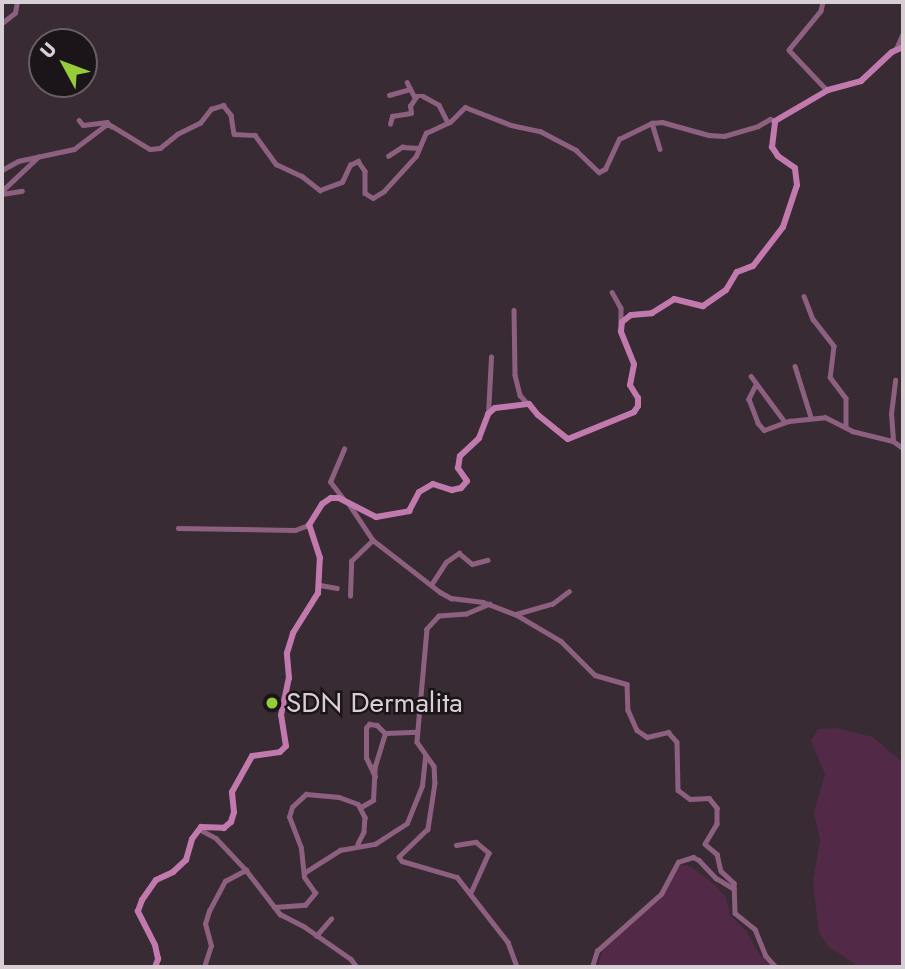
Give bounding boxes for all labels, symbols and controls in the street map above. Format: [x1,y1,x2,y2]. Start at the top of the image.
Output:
north arrow [28,28,98,98]
text: U [34,36,63,64]
place label: SDN Dermalita [286,686,463,720]
marker: SDN Dermalita [264,695,280,711]

